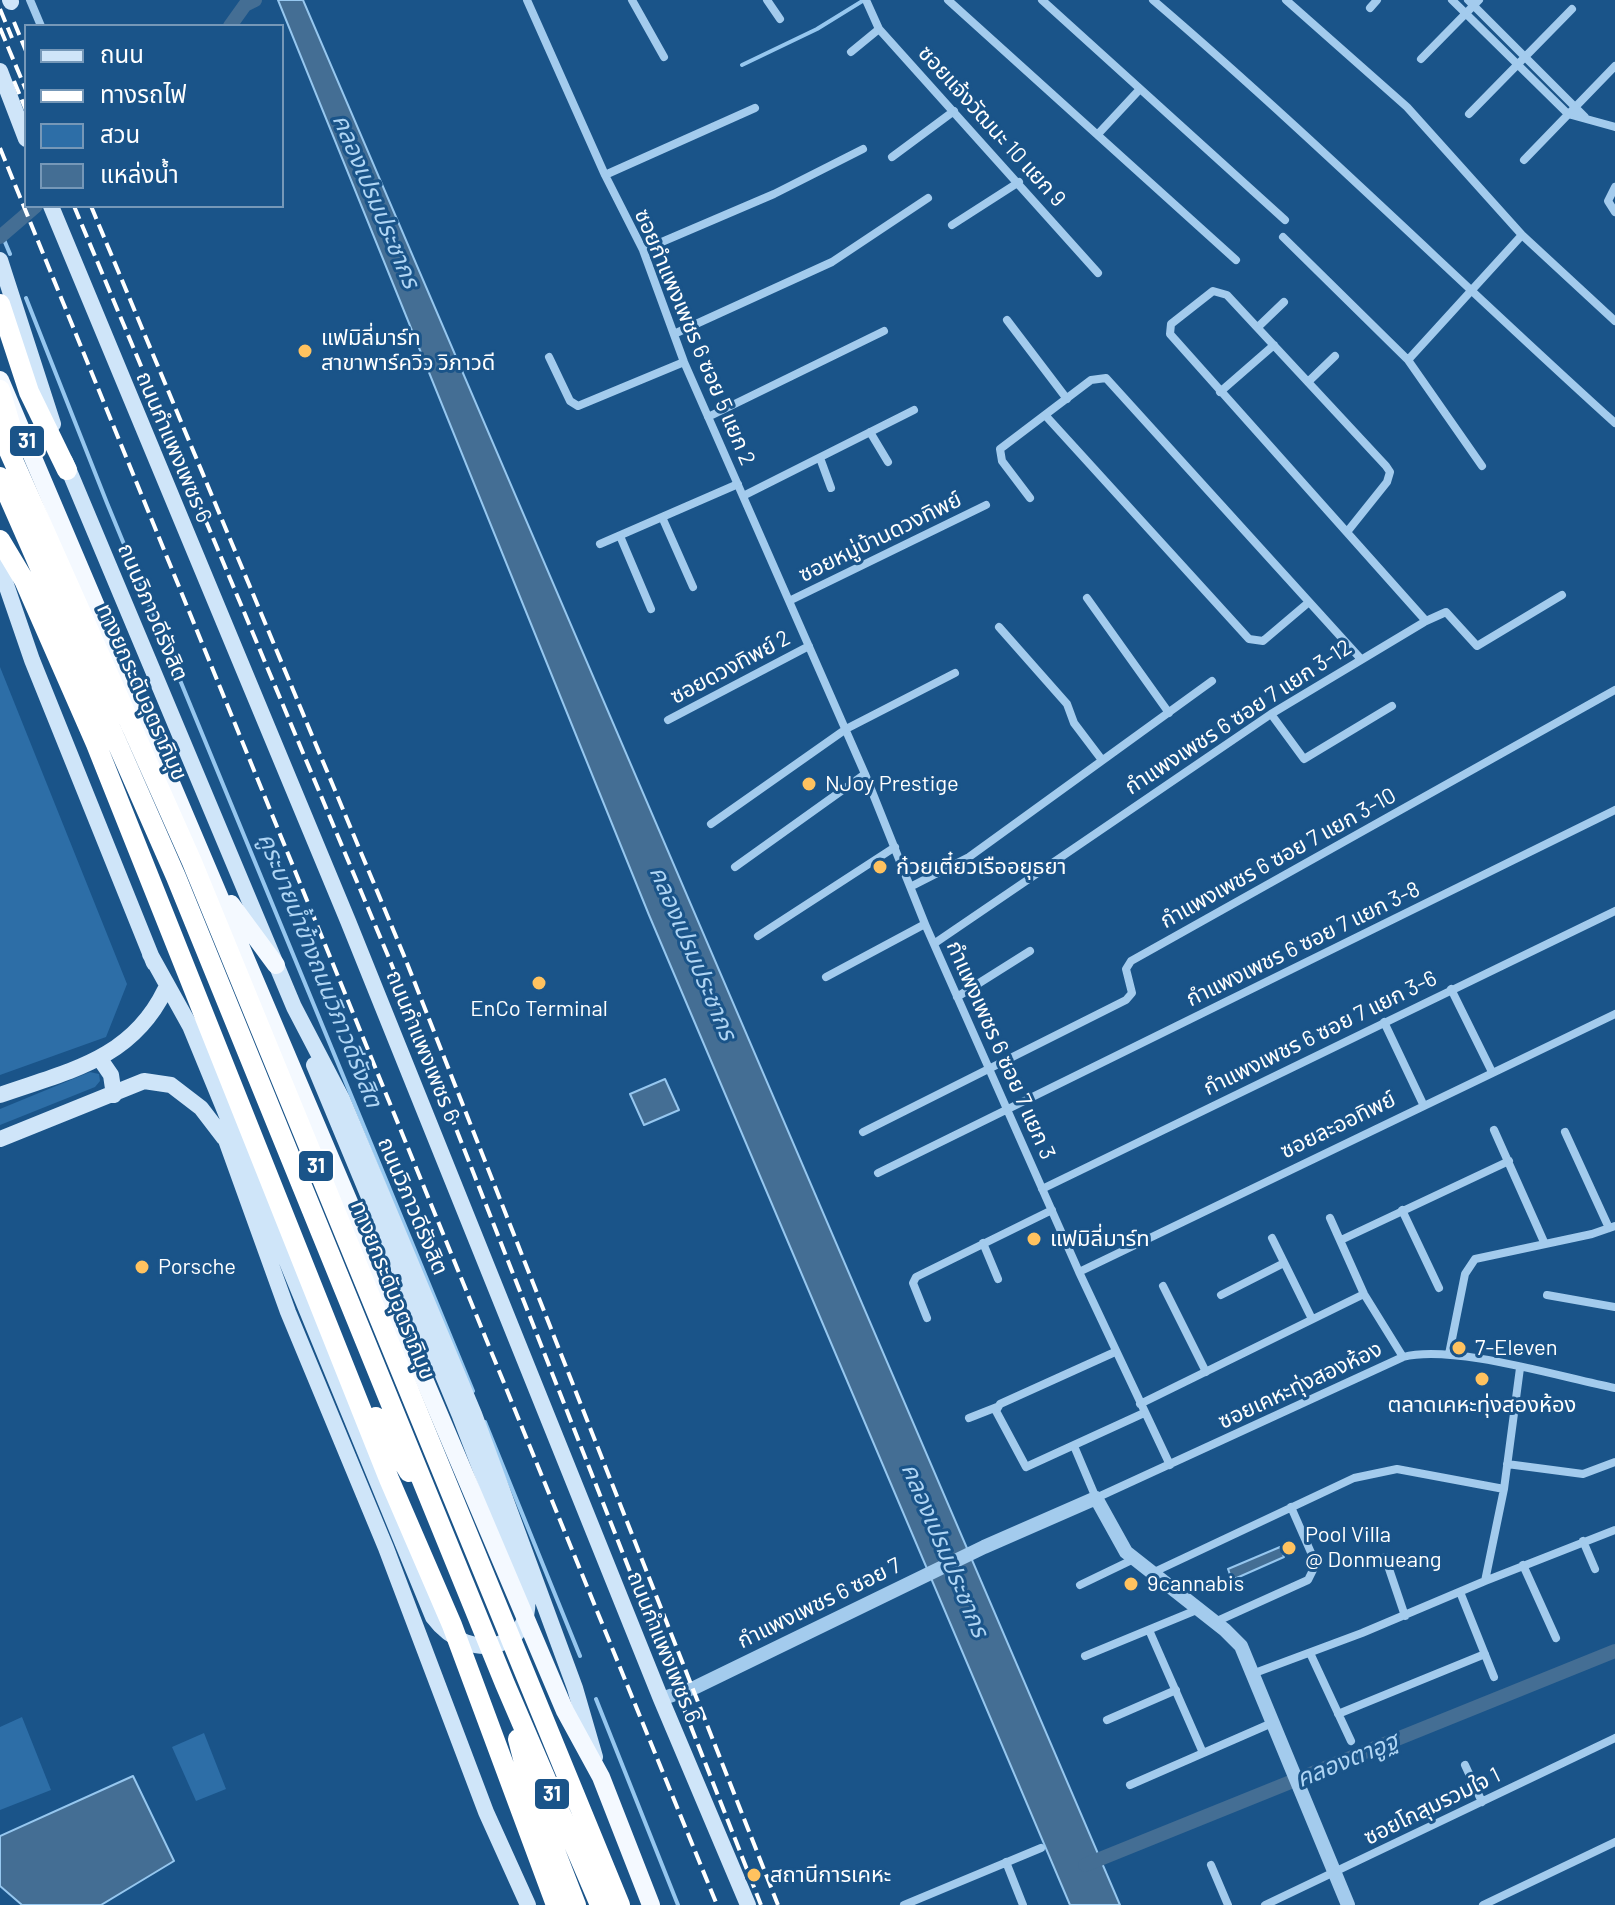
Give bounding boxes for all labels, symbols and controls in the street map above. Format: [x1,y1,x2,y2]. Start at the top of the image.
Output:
legend [24,24,284,208]
text: ถนน [100,39,144,68]
street label: ซอยแจ้งวัฒนะ 10 แยก 9 [913,40,1071,212]
text: ทางรถไฟ [100,79,187,108]
water label: คลองเปรมประชากร [326,110,426,292]
text: สวน [100,119,140,148]
text: แหล่งน้ำ [100,159,179,188]
street label: ซอยกำแพงเพชร 6 ซอย 5 แยก 2 [629,205,761,469]
place label: แฟมิลี่มาร์ท สาขาพาร์ควิว วิภาวดี [321,325,495,376]
marker: แฟมิลี่มาร์ท สาขาพาร์ควิว วิภาวดี [296,342,314,360]
street label: ถนนกำแพงเพชร 6 [130,368,218,526]
road number: 31 [9,425,45,457]
street label: ซอยหมู่บ้านดวงทิพย์ [794,486,966,588]
street label: ถนนวิภาวดีรังสิต [112,539,194,685]
street label: ทางยกระดับอุตราภิมุข [91,600,193,784]
street label: ซอยดวงทิพย์ 2 [665,624,795,710]
street label: กำแพงเพชร 6 ซอย 7 แยก 3-12 [1120,634,1356,800]
place label: NJoy Prestige [825,771,959,797]
marker: NJoy Prestige [800,775,818,793]
street label: กำแพงเพชร 6 ซอย 7 แยก 3-10 [1156,782,1400,934]
water label: คูระบายน้ำข้างถนนวิภาวดีรังสิต [252,829,388,1111]
place label: ก๋วยเตี๋ยวเรืออยุธยา [896,854,1067,880]
marker: ก๋วยเตี๋ยวเรืออยุธยา [871,858,889,876]
water label: คลองเปรมประชากร [643,862,743,1044]
street label: กำแพงเพชร 6 ซอย 7 แยก 3-8 [1182,876,1424,1012]
street label: กำแพงเพชร 6 ซอย 7 แยก 3 [941,937,1061,1163]
street label: กำแพงเพชร 6 ซอย 7 แยก 3-6 [1199,965,1441,1101]
street label: ถนนกำแพงเพชร 6 [381,966,465,1126]
marker: EnCo Terminal [530,974,548,992]
place label: EnCo Terminal [470,996,608,1022]
street label: ซอยละออทิพย์ [1276,1086,1400,1164]
street label: ถนนวิภาวดีรังสิต [372,1133,454,1279]
road number: 31 [298,1150,334,1182]
street label: ทางยกระดับอุตราภิมุข [345,1197,441,1383]
place label: แฟมิลี่มาร์ท [1050,1226,1150,1252]
marker: แฟมิลี่มาร์ท [1025,1230,1043,1248]
place label: Porsche [158,1254,236,1280]
marker: Porsche [133,1258,151,1276]
street label: ซอยเคหะทุ่งสองห้อง [1214,1335,1386,1435]
place label: 7-Eleven [1475,1335,1558,1361]
marker: 7-Eleven [1450,1339,1468,1357]
marker: ตลาดเคหะทุ่งสองห้อง [1473,1370,1491,1388]
place label: ตลาดเคหะทุ่งสองห้อง [1388,1392,1576,1418]
water label: คลองเปรมประชากร [895,1459,995,1641]
place label: Pool Villa @ Donmueang [1305,1522,1442,1574]
marker: Pool Villa @ Donmueang [1280,1539,1298,1557]
street label: กำแพงเพชร 6 ซอย 7 [733,1552,905,1654]
street label: ถนนกำแพงเพชร 6 [622,1567,706,1727]
place label: 9cannabis [1147,1571,1244,1597]
marker: 9cannabis [1122,1575,1140,1593]
water label: คลองตาอูฐ [1292,1727,1402,1793]
street label: ซอยโกสุมรวมใจ 1 [1359,1762,1505,1850]
road number: 31 [534,1778,570,1810]
place label: สถานีการเคหะ [770,1862,891,1888]
marker: สถานีการเคหะ [745,1866,763,1884]

